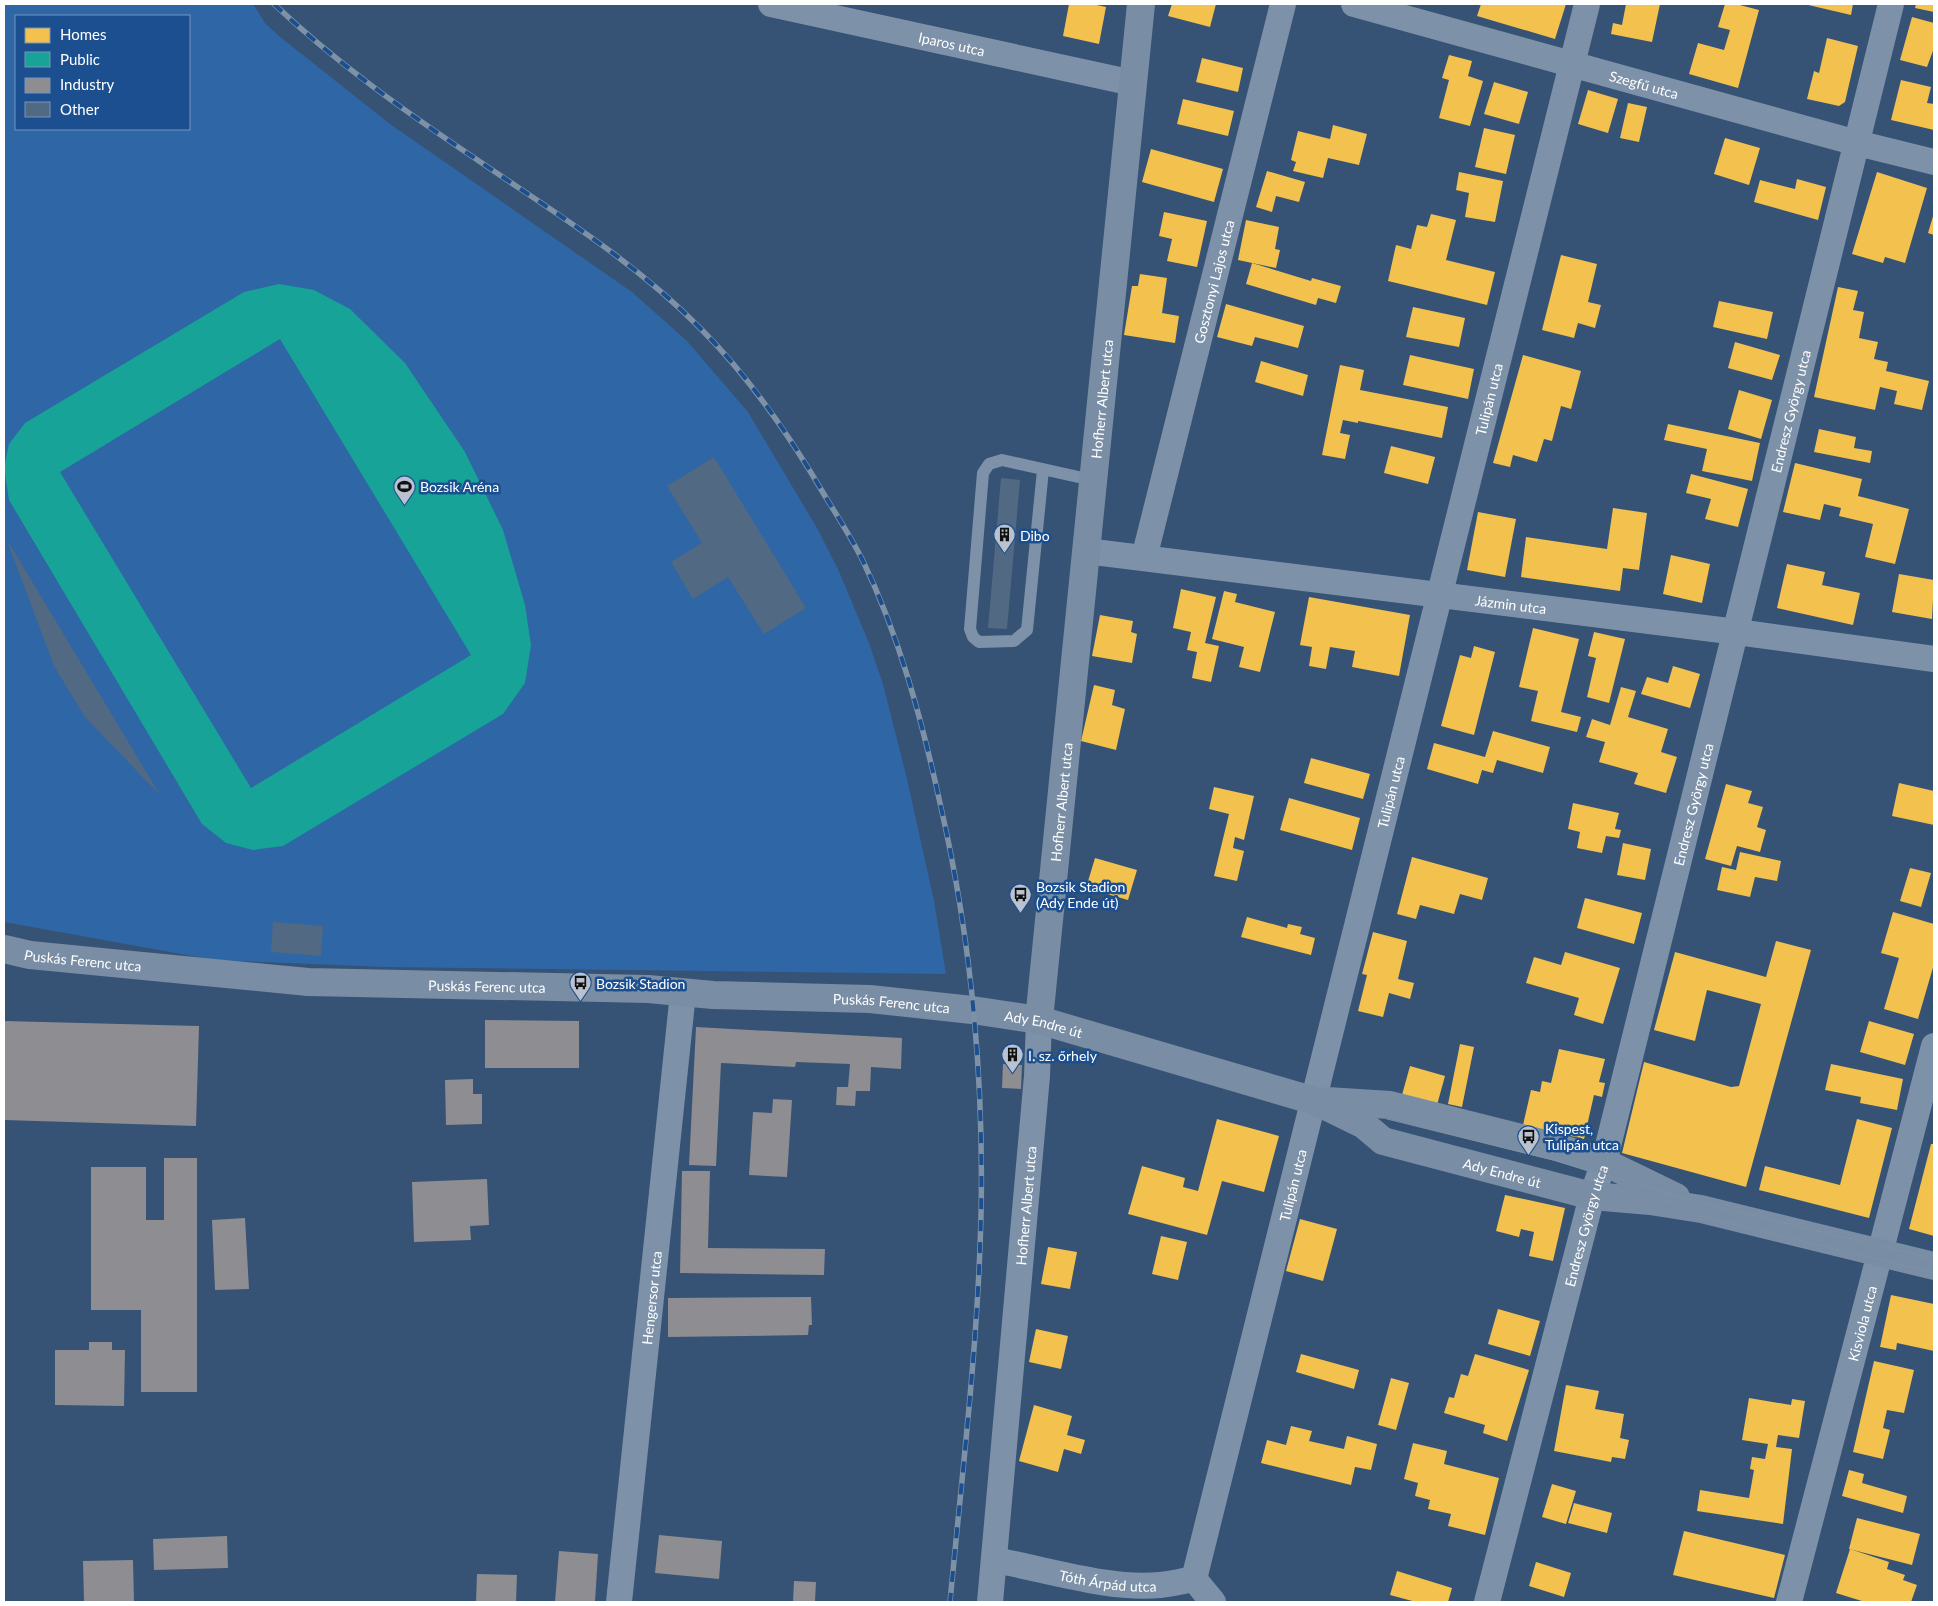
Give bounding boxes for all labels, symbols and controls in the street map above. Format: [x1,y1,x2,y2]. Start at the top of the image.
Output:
legend [15,15,190,130]
text: Homes [60,25,106,43]
street label: Iparos utca [917,28,987,59]
text: Public [60,50,100,68]
street label: Szegfű utca [1608,67,1681,102]
text: Industry [60,75,115,93]
text: Other [60,100,100,118]
street label: Gosztonyi Lajos utca [1190,218,1237,345]
street label: Hofherr Albert utca [1087,339,1116,460]
street label: Endresz György utca [1767,348,1813,474]
street label: Tulipán utca [1471,361,1506,437]
sports icon: Bozsik Aréna [392,474,416,505]
place label: Bozsik Aréna [420,478,499,495]
building icon: Dibo [992,523,1016,554]
place label: Dibo [1020,527,1050,544]
street label: Jázmin utca [1474,591,1547,617]
street label: Endresz György utca [1669,741,1716,867]
street label: Hofherr Albert utca [1046,742,1075,862]
street label: Tulipán utca [1373,754,1408,830]
place label: Bozsik Stadion (Ady Ende út) [1036,878,1125,911]
bus stop icon: Bozsik Stadion (Ady Ende út) [1008,882,1032,913]
street label: Puskás Ferenc utca [23,945,142,974]
bus stop icon: Bozsik Stadion [568,971,592,1002]
place label: Bozsik Stadion [596,975,685,992]
street label: Puskás Ferenc utca [428,976,546,995]
street label: Puskás Ferenc utca [833,990,951,1016]
street label: Ady Endre út [1003,1006,1085,1041]
building icon: I. sz. őrhely [1000,1043,1024,1074]
place label: I. sz. őrhely [1028,1047,1098,1064]
place label: Kispest, Tulipán utca [1545,1120,1619,1153]
bus stop icon: Kispest, Tulipán utca [1517,1124,1541,1155]
street label: Hofherr Albert utca [1012,1145,1039,1266]
street label: Tulipán utca [1275,1147,1310,1223]
street label: Ady Endre út [1461,1154,1543,1191]
street label: Endresz György utca [1560,1162,1611,1288]
street label: Hengersor utca [638,1250,664,1345]
street label: Kisviola utca [1844,1284,1880,1363]
street label: Tóth Árpád utca [1058,1566,1157,1594]

